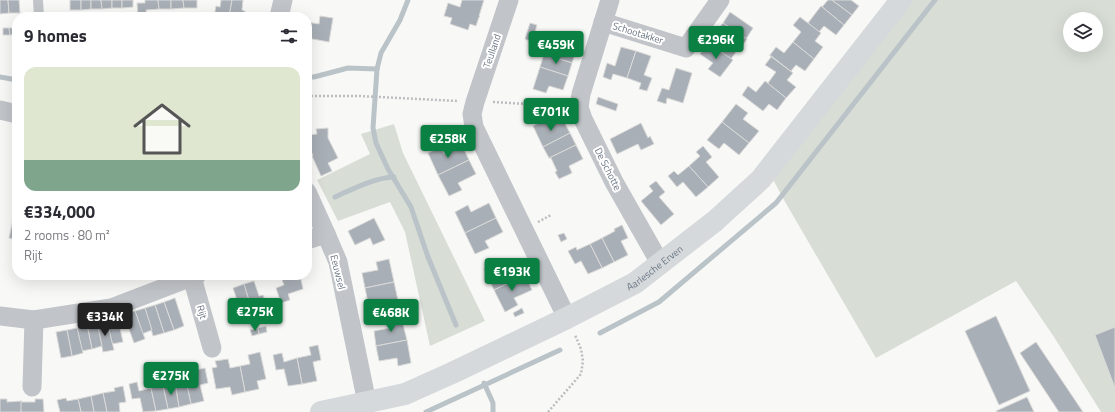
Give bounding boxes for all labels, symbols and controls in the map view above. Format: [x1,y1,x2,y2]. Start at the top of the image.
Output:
map controls [1063,12,1103,52]
button: layers [1063,12,1103,52]
street label: Schootakker [611,18,666,48]
text: 9 homes [24,23,87,49]
icon: filters [278,25,300,47]
pin: €296K [688,26,744,60]
text: €296K [698,29,734,49]
pin: €459K [528,31,584,65]
street label: Teulland [479,32,505,70]
text: €459K [538,34,574,54]
icon: home [126,93,198,165]
pin: €701K [523,98,579,132]
text: €701K [533,101,569,121]
pin: €258K [420,125,476,159]
text: €258K [430,128,466,148]
street label: De Schotte [591,145,625,193]
text: €334,000 [24,199,95,225]
text: 2 rooms · 80 m² [24,225,110,245]
street label: Aarlesche Erven [623,241,686,294]
text: Rijt [24,245,42,265]
street label: Eeuwsel [326,253,350,291]
pin: €193K [484,258,540,292]
text: €193K [494,261,530,281]
pin: €275K [227,298,283,332]
pin: €468K [363,299,419,333]
text: €275K [237,301,273,321]
text: €468K [373,302,409,322]
pin: €334K [77,303,133,337]
street label: Rijt [193,303,211,321]
text: €334K [87,306,123,326]
pin: €275K [143,362,199,396]
text: €275K [153,365,189,385]

